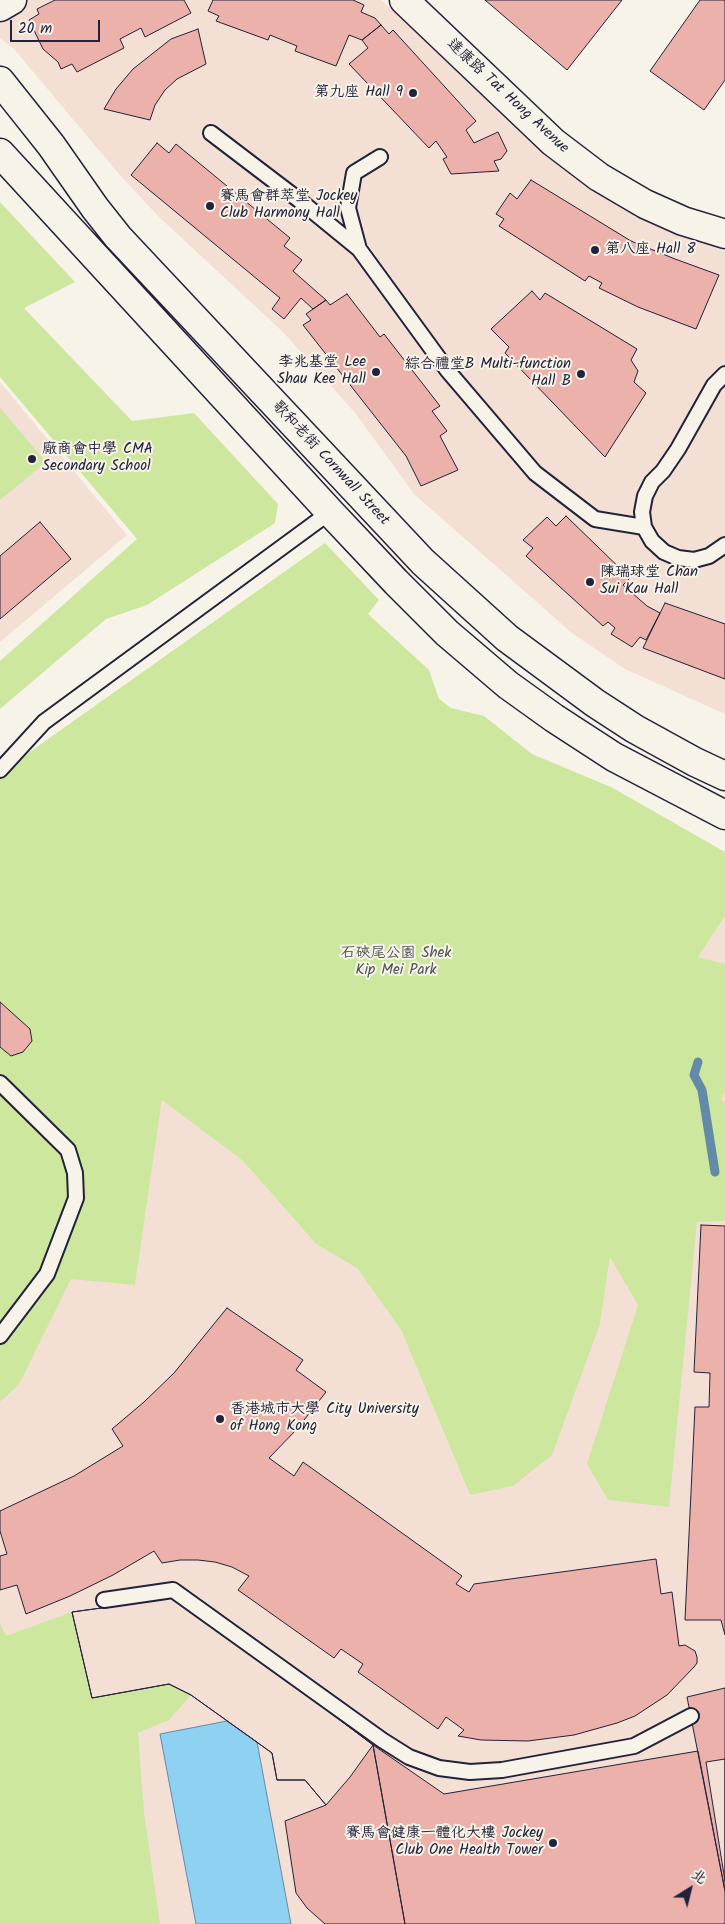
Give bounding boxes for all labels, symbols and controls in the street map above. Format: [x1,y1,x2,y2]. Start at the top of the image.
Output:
scale bar [12,10,102,42]
text: 20 m [18,17,52,41]
street label: 達康路 Tat Hong Avenue [442,36,572,158]
place label: 第九座 Hall 9 [314,84,403,102]
marker: 第九座 Hall 9 [407,87,419,99]
place label: 賽馬會群萃堂 Jockey Club Harmony Hall [220,188,357,223]
marker: 賽馬會群萃堂 Jockey Club Harmony Hall [204,200,216,212]
place label: 第八座 Hall 8 [605,241,695,259]
marker: 第八座 Hall 8 [589,244,601,256]
place label: 李兆基堂 Lee Shau Kee Hall [277,354,366,389]
place label: 綜合禮堂B Multi-function Hall B [405,356,571,391]
marker: 李兆基堂 Lee Shau Kee Hall [370,366,382,378]
marker: 綜合禮堂B Multi-function Hall B [575,368,587,380]
street label: 歌和老街 Cornwall Street [268,398,392,530]
place label: 廠商會中學 CMA Secondary School [42,441,153,476]
marker: 廠商會中學 CMA Secondary School [26,453,38,465]
place label: 陳瑞球堂 Chan Sui Kau Hall [600,564,698,599]
marker: 陳瑞球堂 Chan Sui Kau Hall [584,576,596,588]
park label: 石硤尾公園 Shek Kip Mei Park [341,945,451,980]
place label: 香港城市大學 City University of Hong Kong [230,1401,419,1436]
marker: 香港城市大學 City University of Hong Kong [214,1413,226,1425]
place label: 賽馬會健康一體化大樓 Jockey Club One Health Tower [346,1825,543,1860]
marker: 賽馬會健康一體化大樓 Jockey Club One Health Tower [547,1837,559,1849]
north arrow [665,1864,715,1914]
text: 北 [687,1864,711,1890]

